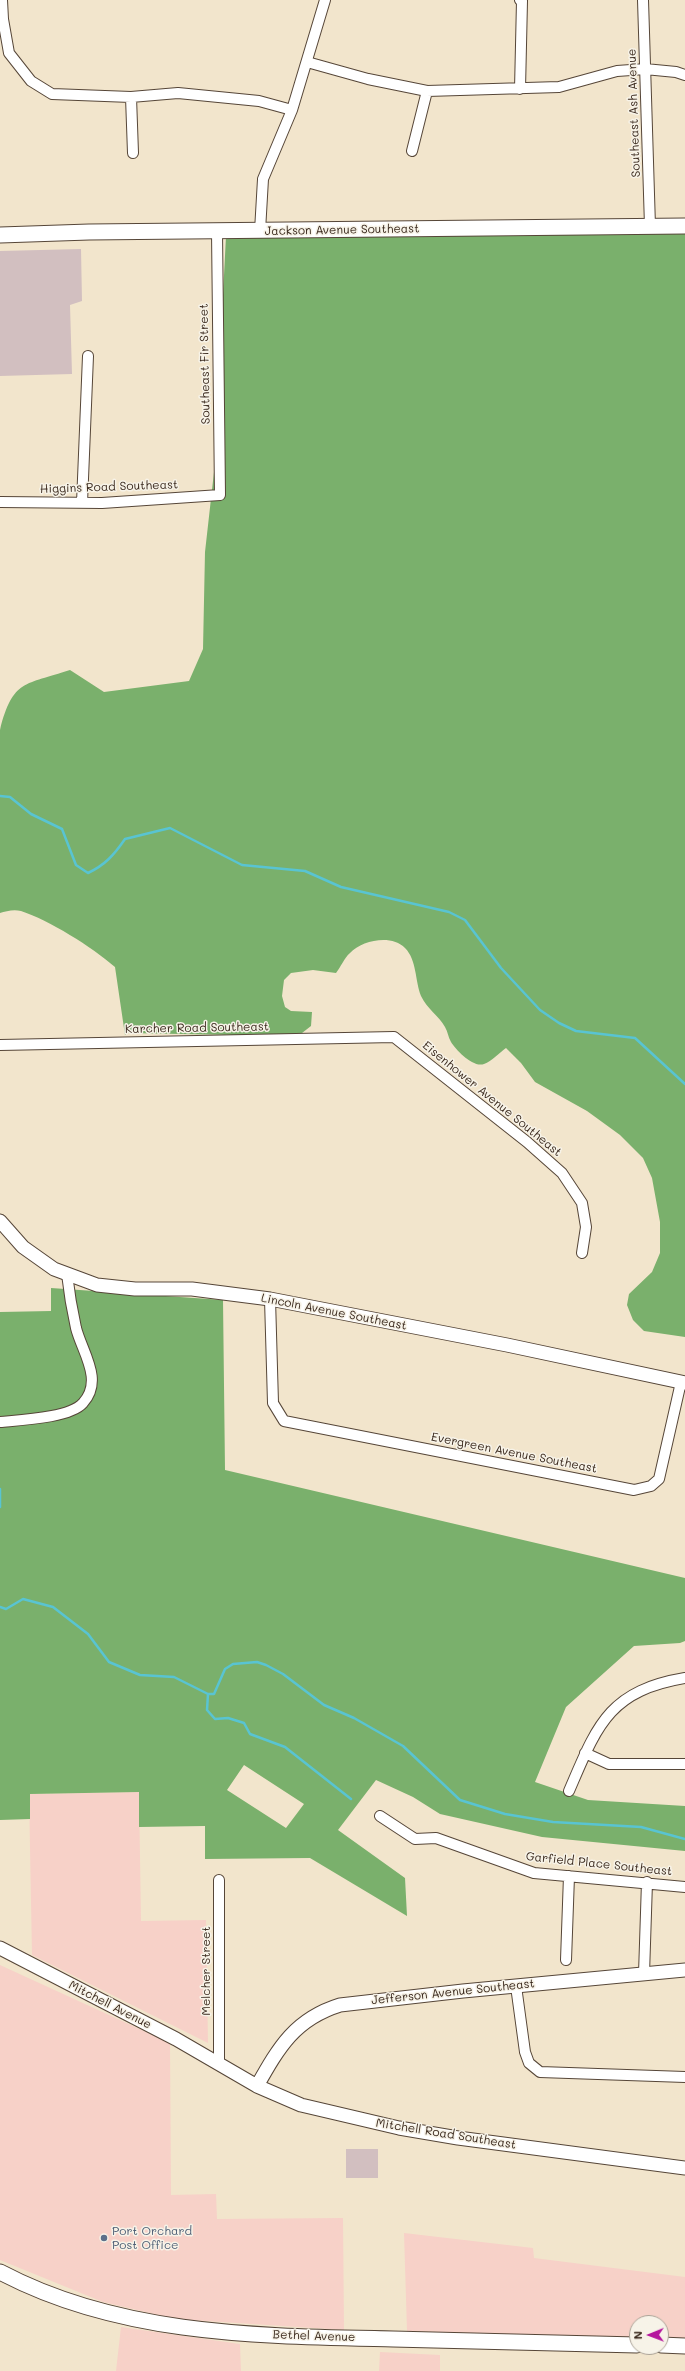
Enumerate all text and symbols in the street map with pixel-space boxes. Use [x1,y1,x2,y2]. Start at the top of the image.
street label: Southeast Ash Avenue [625,48,643,178]
street label: Jackson Avenue Southeast [264,221,420,239]
street label: Southeast Fir Street [197,303,213,425]
street label: Higgins Road Southeast [40,477,178,497]
street label: Karcher Road Southeast [125,1020,269,1036]
street label: Eisenhower Avenue Southeast [420,1038,564,1160]
street label: Lincoln Avenue Southeast [260,1291,408,1333]
street label: Evergreen Avenue Southeast [430,1430,598,1476]
street label: Garfield Place Southeast [525,1849,673,1879]
street label: Melcher Street [199,1926,213,2016]
street label: Jefferson Avenue Southeast [371,1976,535,2008]
street label: Mitchell Avenue [66,1978,154,2032]
street label: Mitchell Road Southeast [375,2116,517,2152]
place label: Port Orchard Post Office [112,2224,192,2252]
marker: Port Orchard Post Office [99,2233,109,2243]
north arrow [629,2315,669,2355]
street label: Bethel Avenue [272,2327,356,2345]
text: N [630,2331,645,2340]

